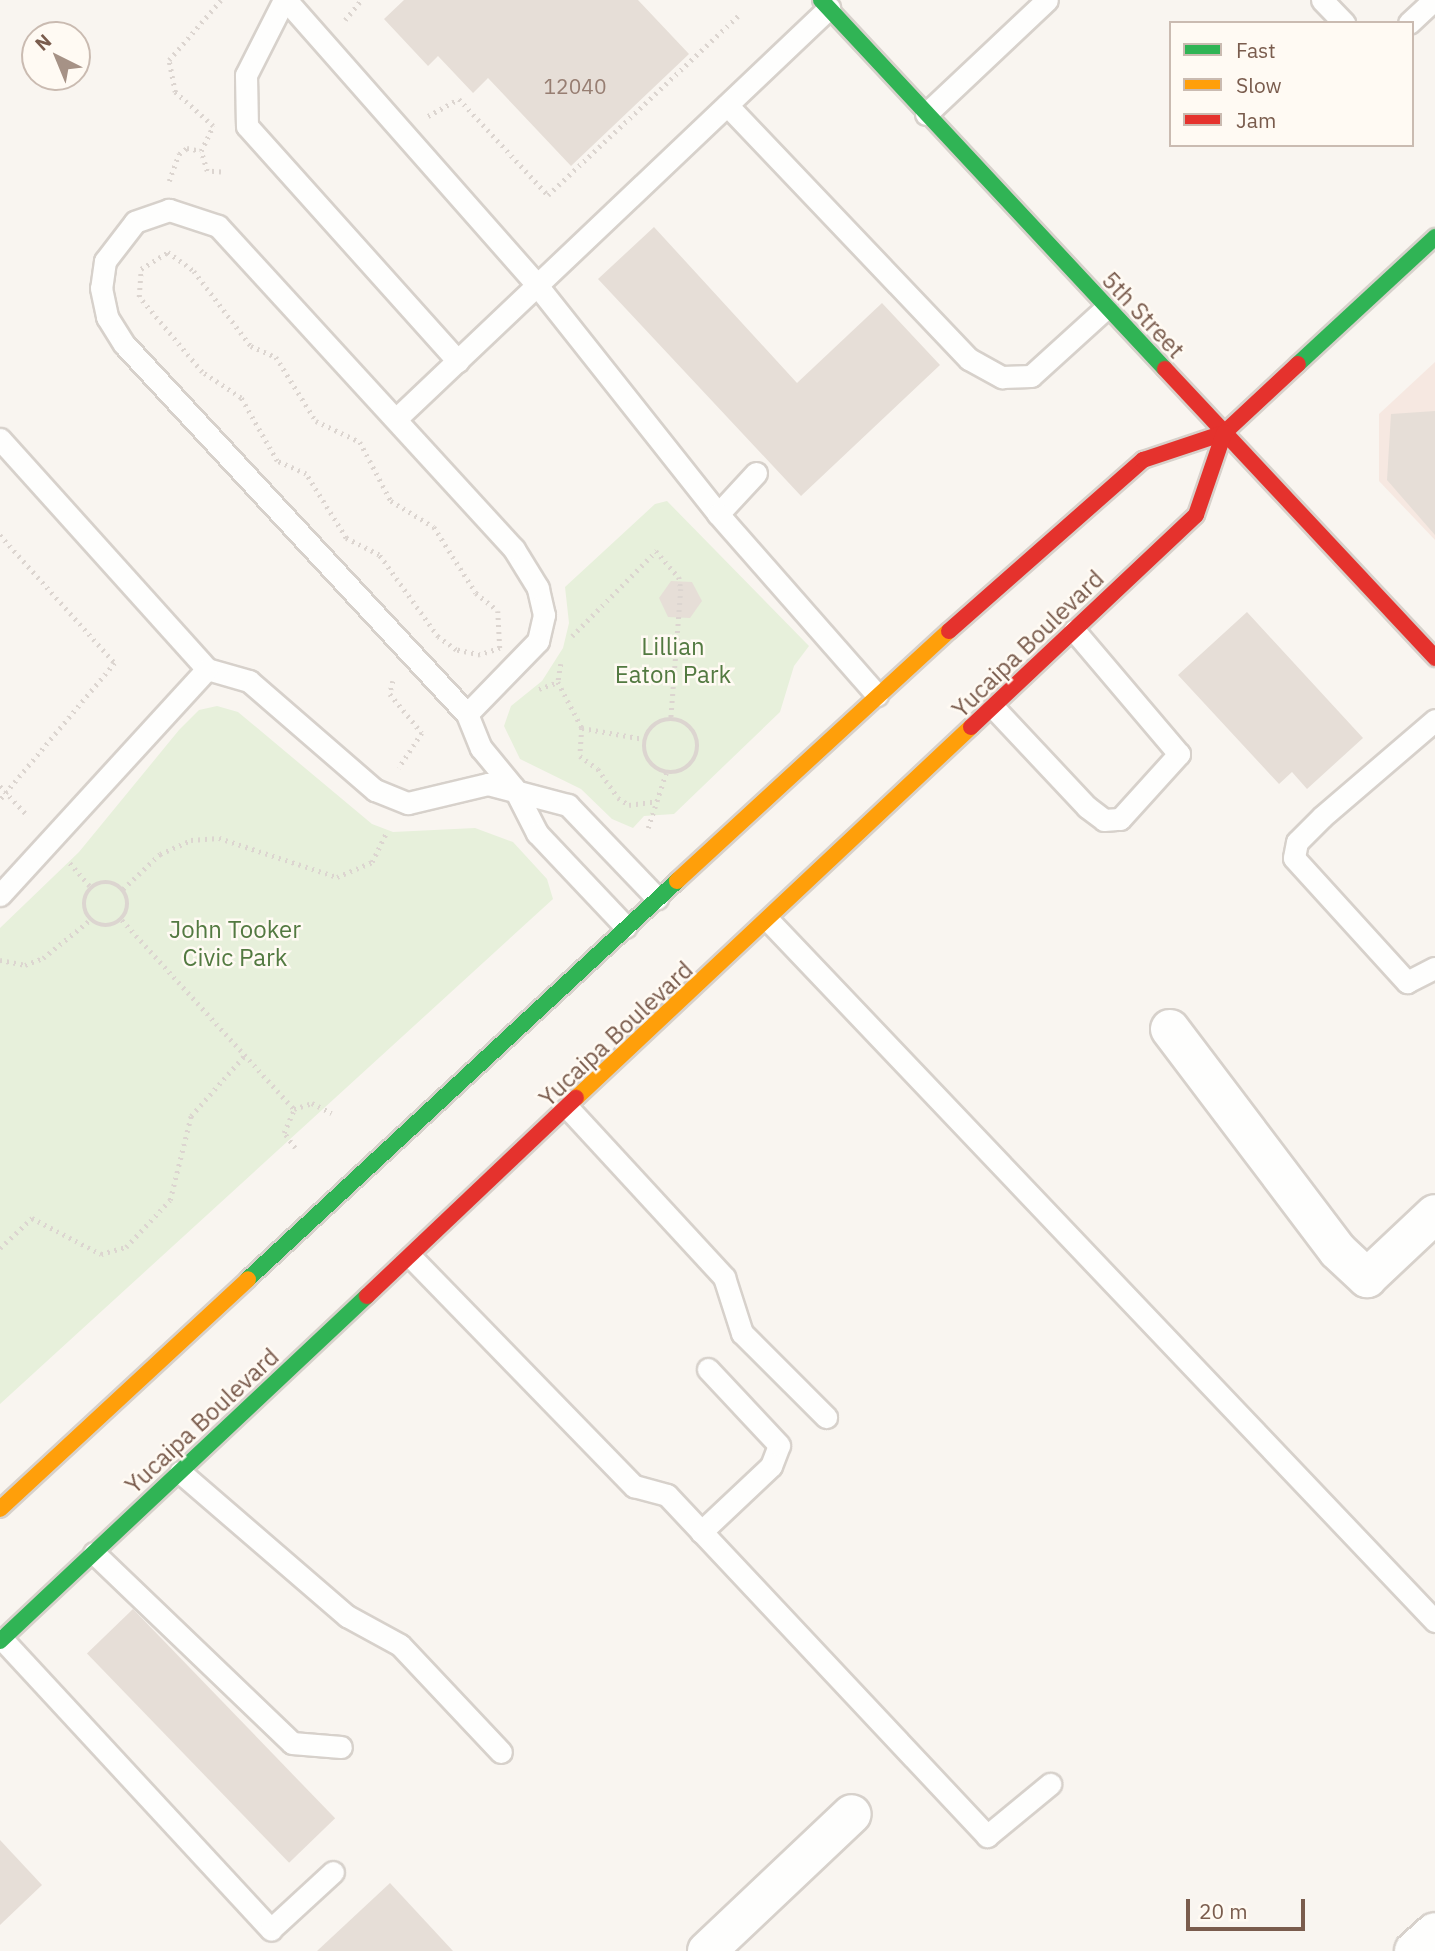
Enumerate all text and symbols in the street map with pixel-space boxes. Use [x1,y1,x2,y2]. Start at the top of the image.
north arrow [21,21,91,91]
legend [1169,21,1414,147]
text: N [30,29,56,56]
text: Fast [1236,36,1276,64]
text: Slow [1236,71,1282,99]
house number: 12040 [544,73,606,99]
text: Jam [1236,106,1276,134]
street label: 5th Street [1096,266,1190,364]
street label: Yucaipa Boulevard [946,564,1110,724]
park label: Lillian Eaton Park [615,633,731,689]
park label: John Tooker Civic Park [169,916,301,972]
street label: Yucaipa Boulevard [533,955,699,1113]
street label: Yucaipa Boulevard [119,1342,285,1500]
scale bar [1190,1884,1309,1928]
text: 20 m [1199,1897,1248,1925]

